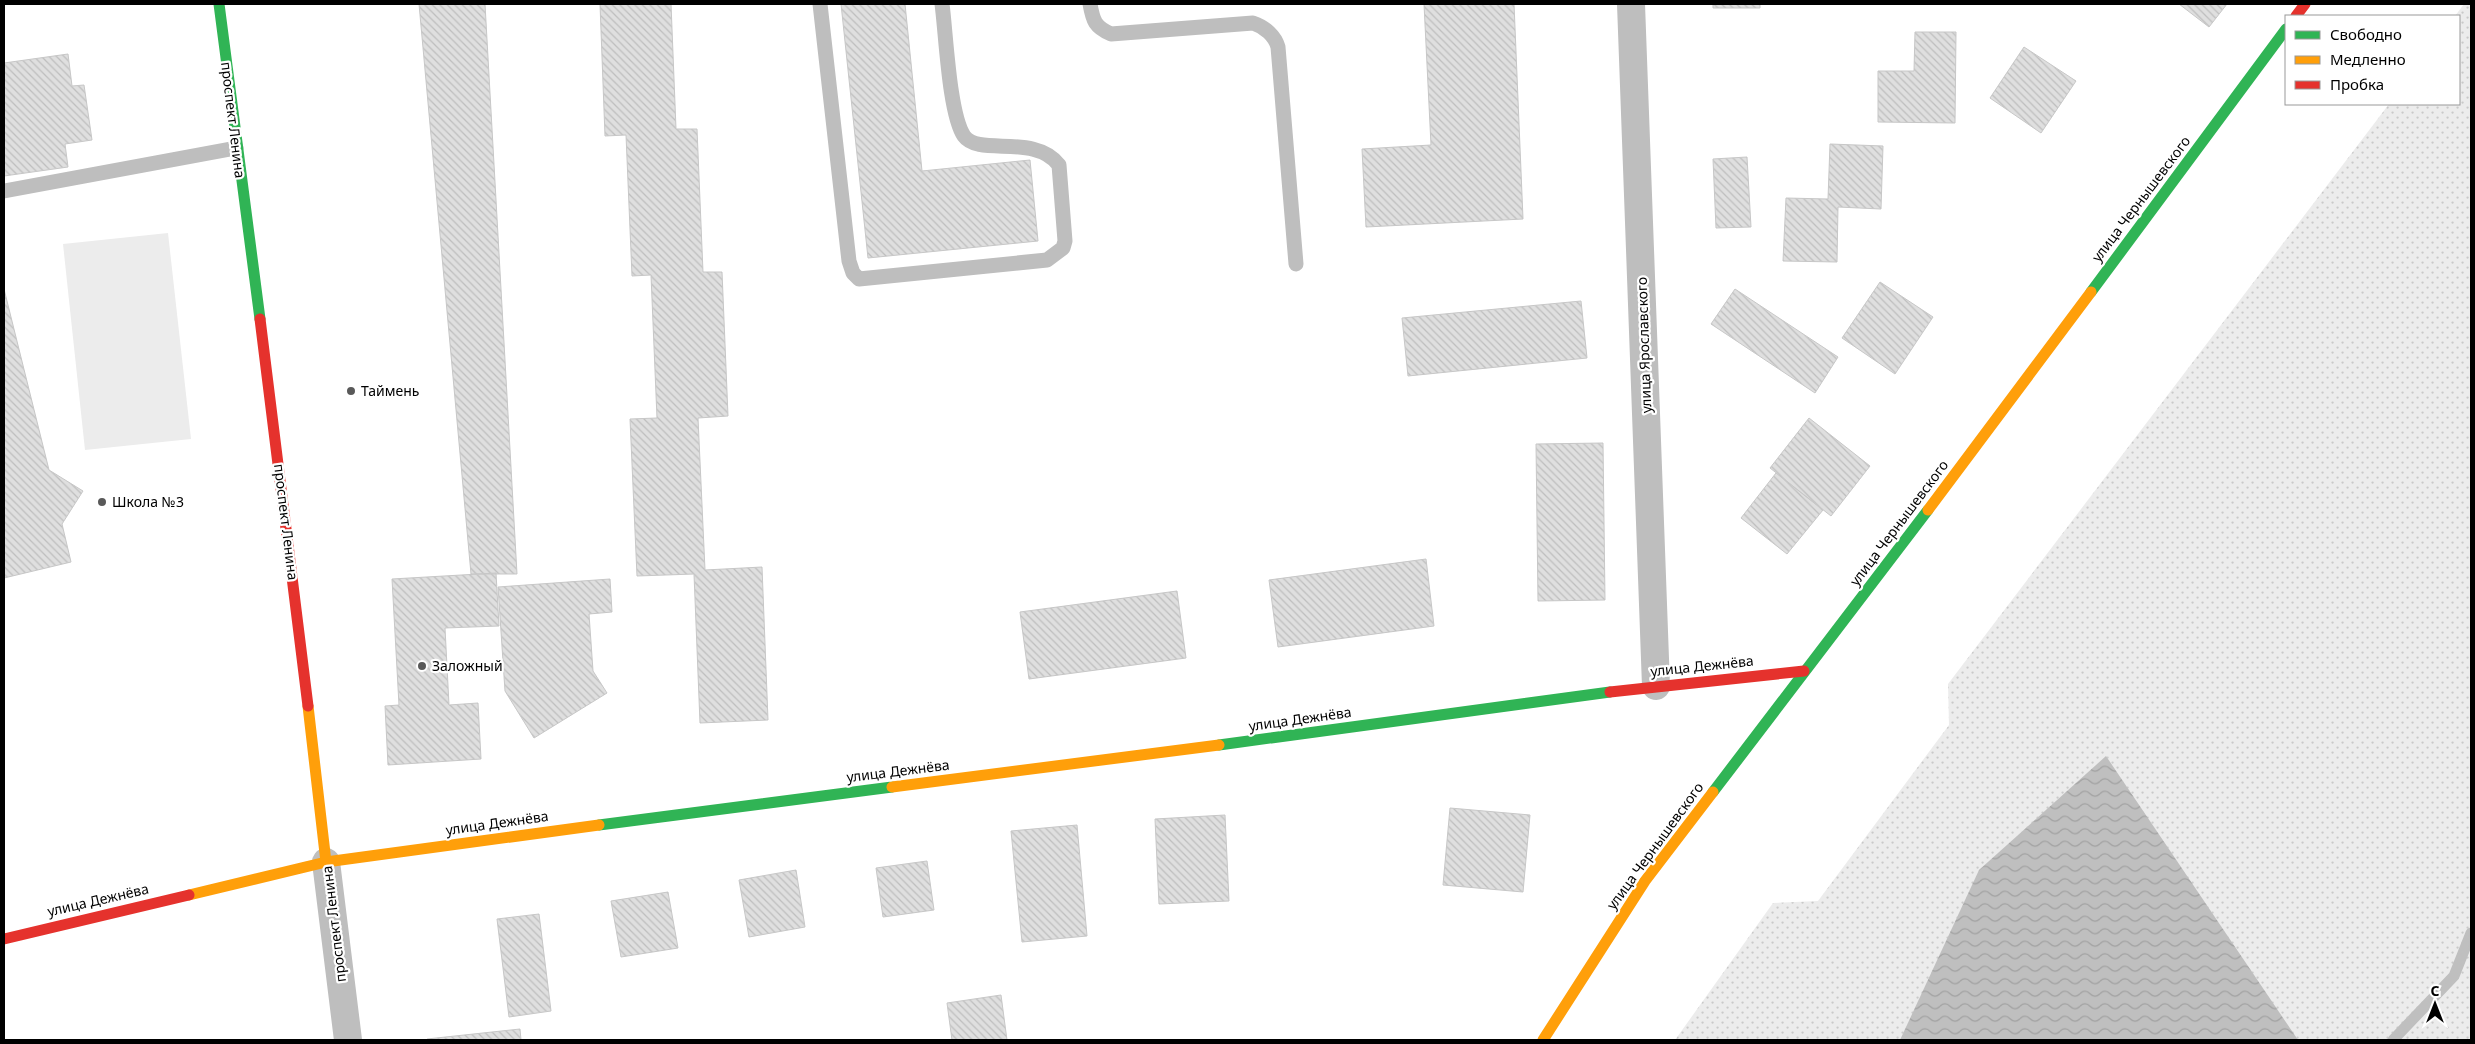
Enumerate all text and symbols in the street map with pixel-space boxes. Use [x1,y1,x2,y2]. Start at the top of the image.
legend [2285,15,2460,105]
text: Свободно [2330,24,2402,44]
text: Медленно [2330,49,2406,69]
street label: проспект Ленина [217,61,250,179]
text: Пробка [2330,74,2384,94]
street label: улица Чернышевского [2087,132,2194,266]
street label: улица Ярославского [1632,276,1655,414]
place label: Таймень [361,381,419,400]
marker: Таймень [345,385,357,397]
street label: улица Чернышевского [1845,456,1952,590]
street label: проспект Ленина [270,463,303,581]
place label: Школа №3 [112,492,184,511]
marker: Школа №3 [96,496,108,508]
street label: улица Дежнёва [1649,651,1754,680]
place label: Заложный [432,656,503,675]
marker: Заложный [416,660,428,672]
street label: улица Дежнёва [1247,702,1353,735]
street label: улица Дежнёва [845,755,951,786]
street label: улица Чернышевского [1602,778,1707,913]
street label: улица Дежнёва [444,806,550,839]
street label: проспект Ленина [317,865,350,983]
street label: улица Дежнёва [45,879,150,920]
north arrow [2410,979,2460,1029]
text: С [2430,981,2440,1000]

